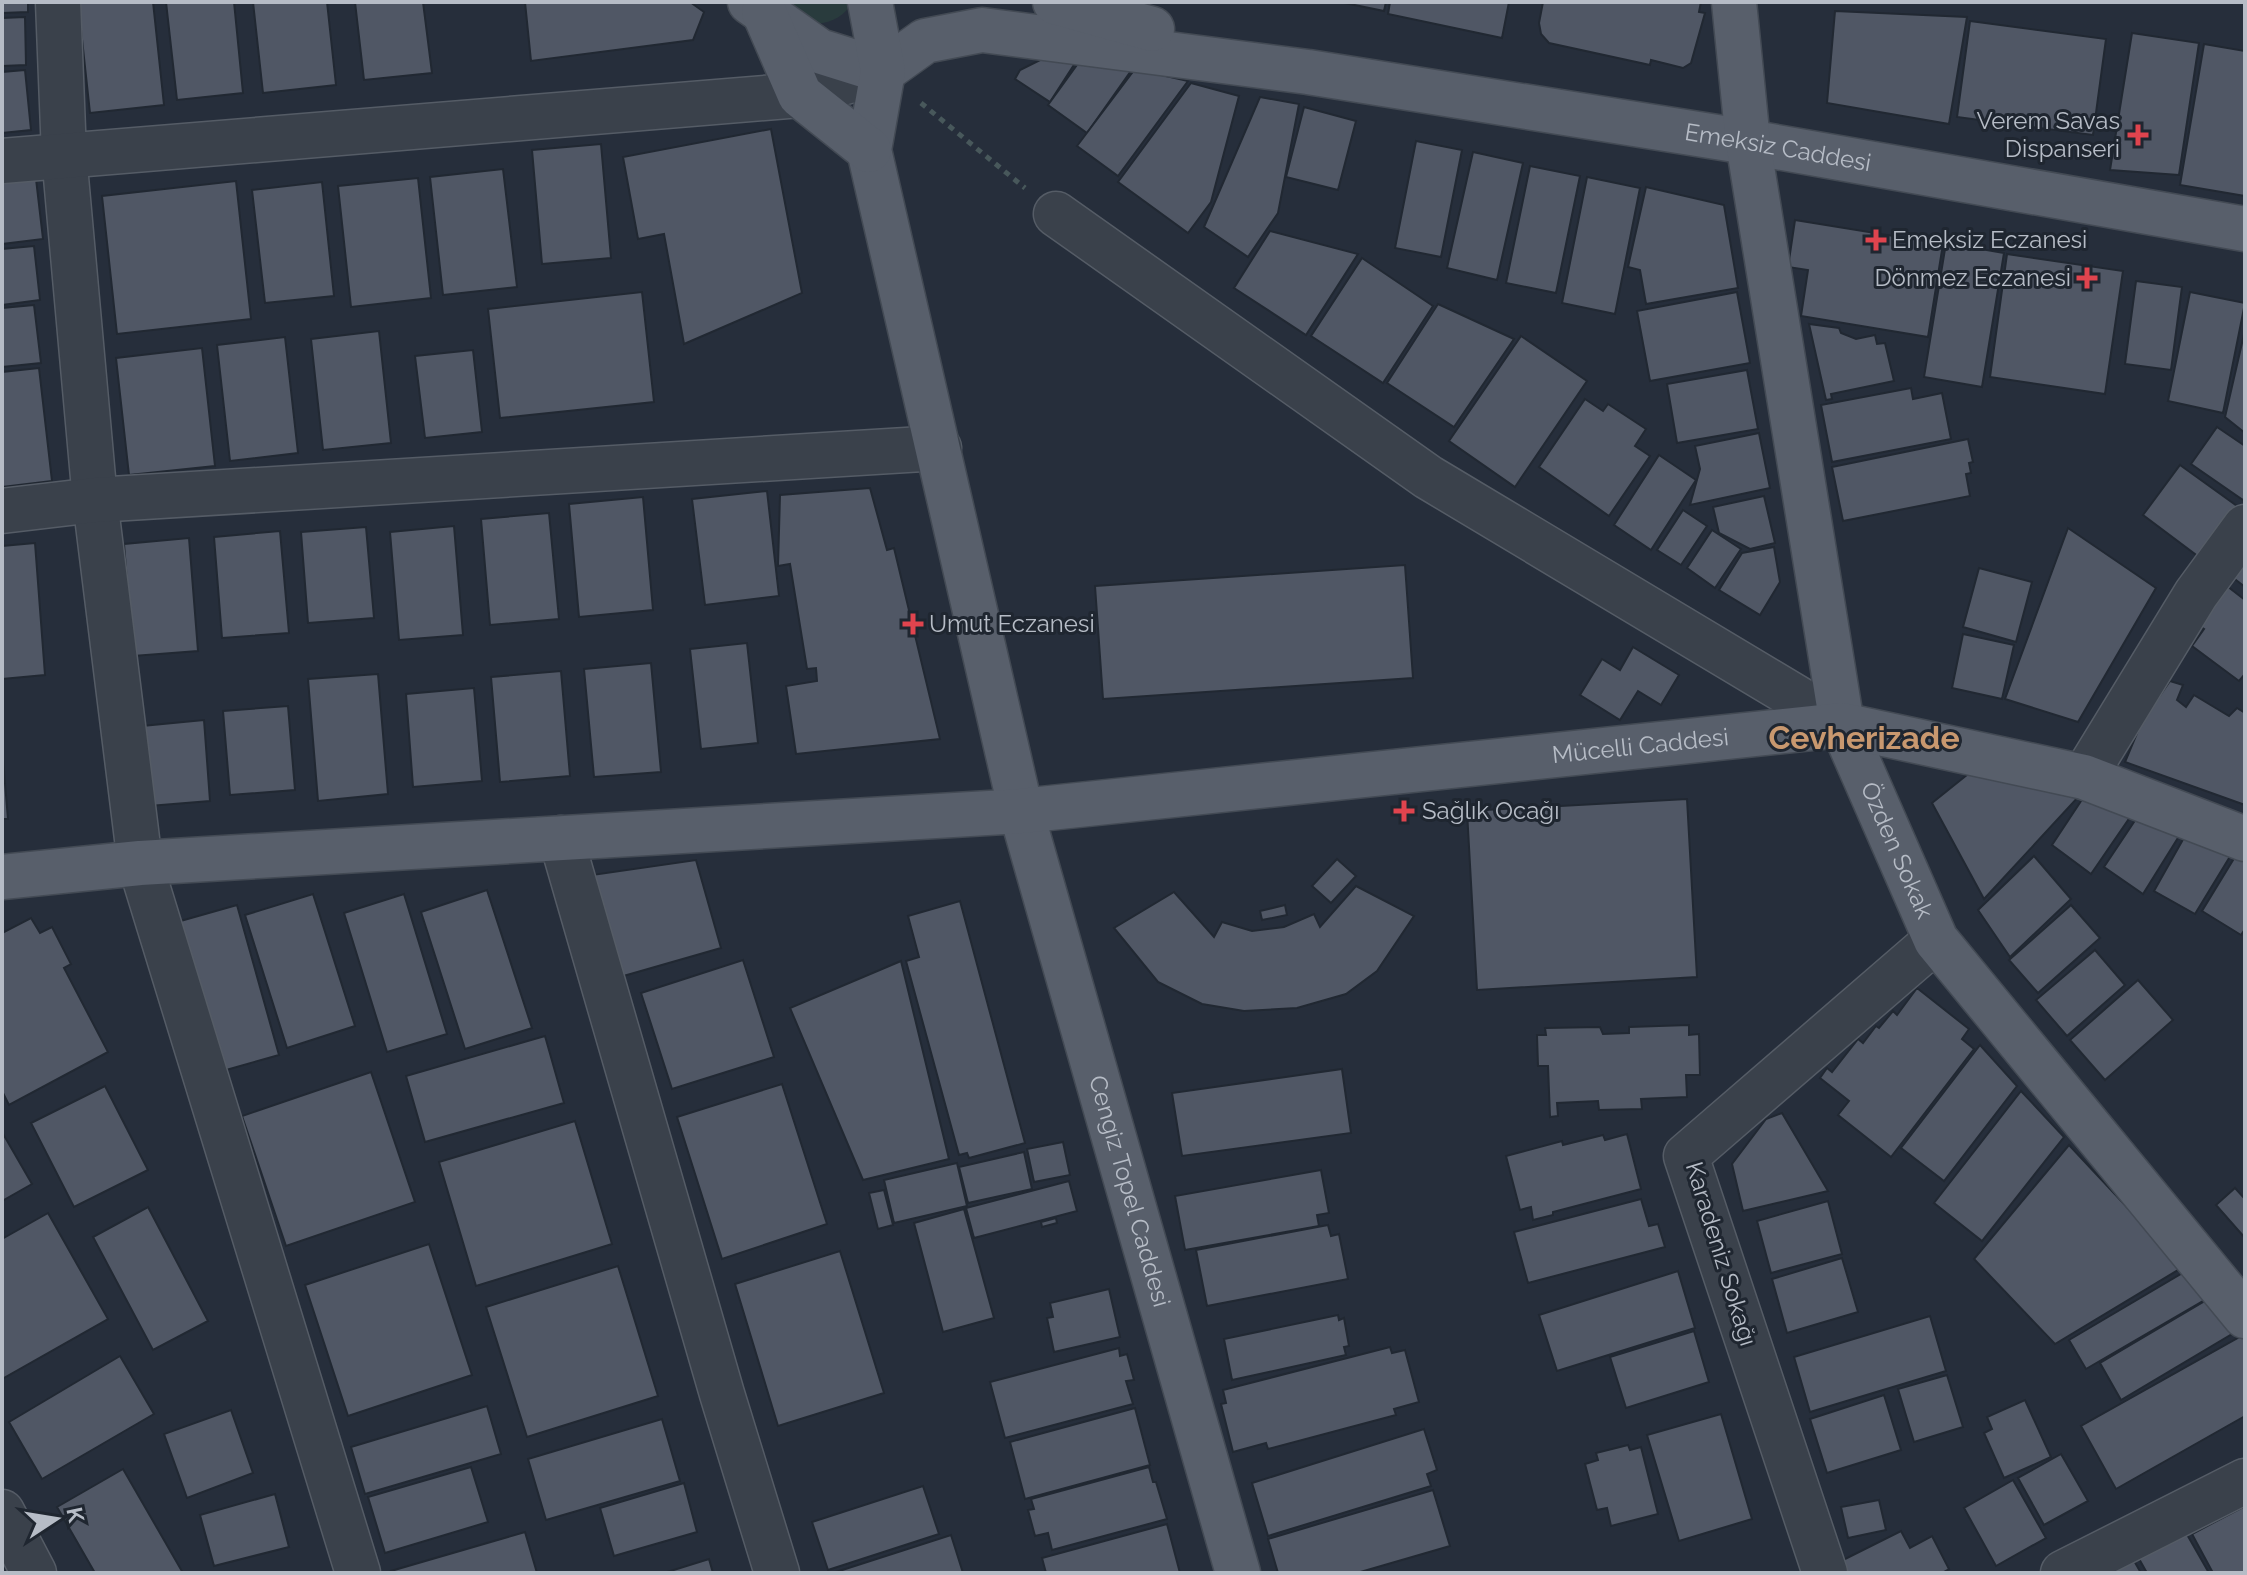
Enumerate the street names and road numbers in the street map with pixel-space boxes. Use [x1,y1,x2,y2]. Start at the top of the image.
street label: Emeksiz Caddesi [1683,117,1873,177]
street label: Mücelli Caddesi [1551,722,1730,769]
street label: Özden Sokak [1855,777,1940,923]
street label: Cengiz Topel Caddesi [1083,1072,1176,1310]
street label: Karadeniz Sokağı [1680,1158,1763,1349]

